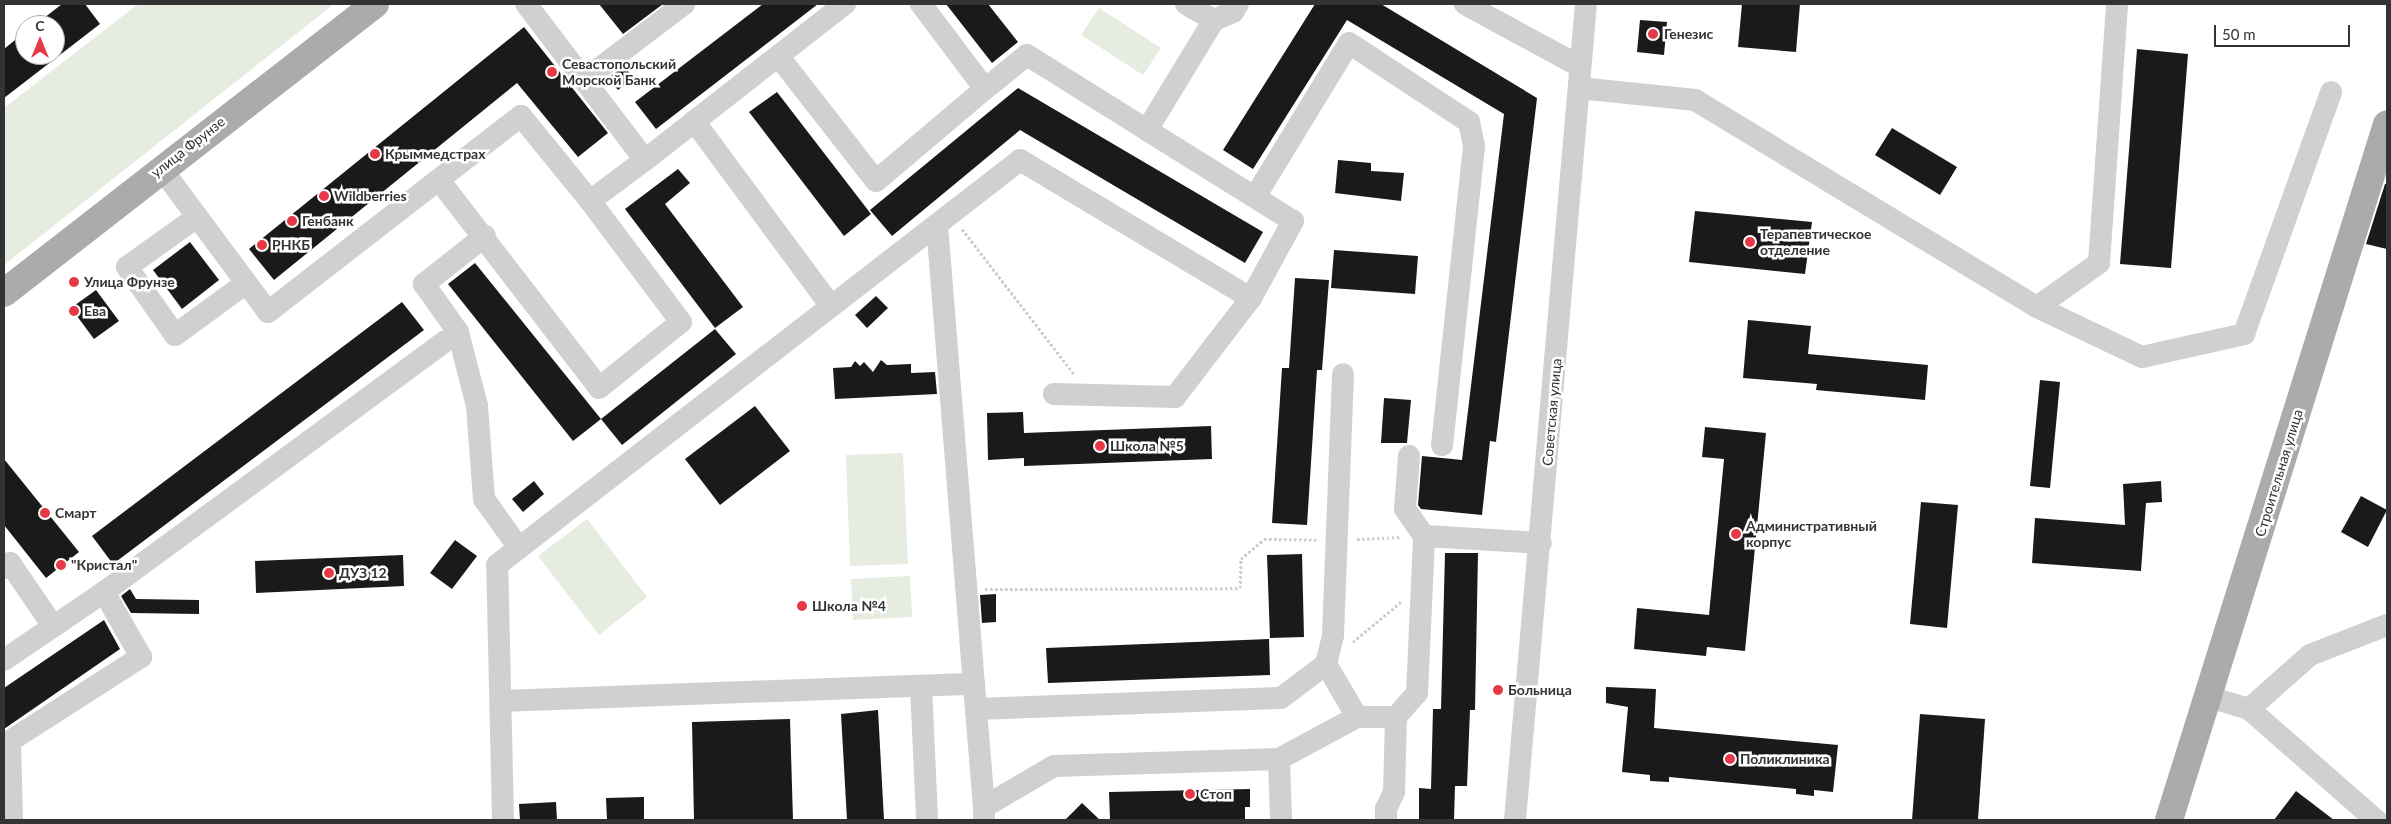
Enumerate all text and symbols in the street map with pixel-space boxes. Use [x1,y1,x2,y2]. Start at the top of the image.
north arrow [15,15,65,65]
scale bar [2216,15,2352,47]
text: С [35,17,45,34]
text: 50 m [2222,25,2256,43]
place label: Генезис [1664,26,1713,42]
marker: Генезис [1646,27,1660,41]
place label: Севастопольский Морской Банк [562,56,676,88]
marker: Севастопольский Морской Банк [546,66,558,78]
street label: улица Фрунзе [148,113,228,181]
place label: Крыммедстрах [385,146,485,162]
marker: Крыммедстрах [369,148,381,160]
place label: Wildberries [334,188,407,204]
marker: Wildberries [318,190,330,202]
place label: Генбанк [302,213,354,229]
marker: Генбанк [286,215,298,227]
place label: Терапевтическое отделение [1760,226,1871,258]
marker: Терапевтическое отделение [1744,236,1756,248]
place label: РНКБ [272,237,310,253]
marker: РНКБ [256,239,268,251]
place label: Улица Фрунзе [84,274,175,290]
marker: Улица Фрунзе [68,276,80,288]
place label: Ева [84,303,106,319]
marker: Ева [68,305,80,317]
street label: Советская улица [1539,358,1565,466]
street label: Строительная улица [2252,407,2306,539]
place label: Школа №5 [1110,438,1184,454]
marker: Школа №5 [1094,440,1106,452]
place label: Смарт [55,505,96,521]
marker: Смарт [39,507,51,519]
place label: Административный корпус [1746,518,1877,550]
marker: Административный корпус [1730,528,1742,540]
place label: "Кристал" [71,557,137,573]
marker: "Кристал" [55,559,67,571]
place label: ДУЗ 12 [339,565,387,581]
marker: ДУЗ 12 [323,567,335,579]
place label: Школа №4 [812,598,886,614]
marker: Школа №4 [796,600,808,612]
place label: Больница [1508,682,1572,698]
marker: Больница [1492,684,1504,696]
place label: Поликлиника [1740,751,1830,767]
marker: Поликлиника [1724,753,1736,765]
place label: Стоп [1200,786,1232,802]
marker: Стоп [1184,788,1196,800]

